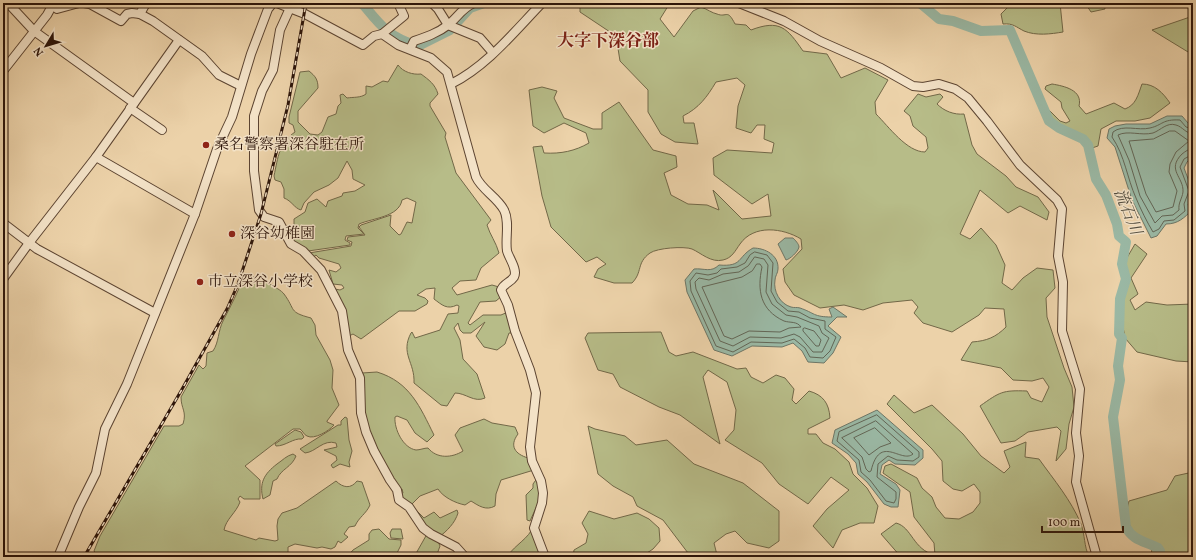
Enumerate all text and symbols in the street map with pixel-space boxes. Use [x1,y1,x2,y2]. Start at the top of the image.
north arrow [26,26,66,66]
district label: 大字下深谷部 [557,30,659,53]
text: N [31,43,48,59]
place label: 桑名警察署深谷駐在所 [214,135,364,156]
marker: 桑名警察署深谷駐在所 [201,140,211,150]
water label: 流石川 [1108,186,1147,240]
place label: 深谷幼稚園 [240,224,315,245]
marker: 深谷幼稚園 [227,229,237,239]
place label: 市立深谷小学校 [208,272,313,293]
marker: 市立深谷小学校 [195,277,205,287]
scale bar [1042,508,1123,534]
text: 100 m [1048,515,1081,531]

